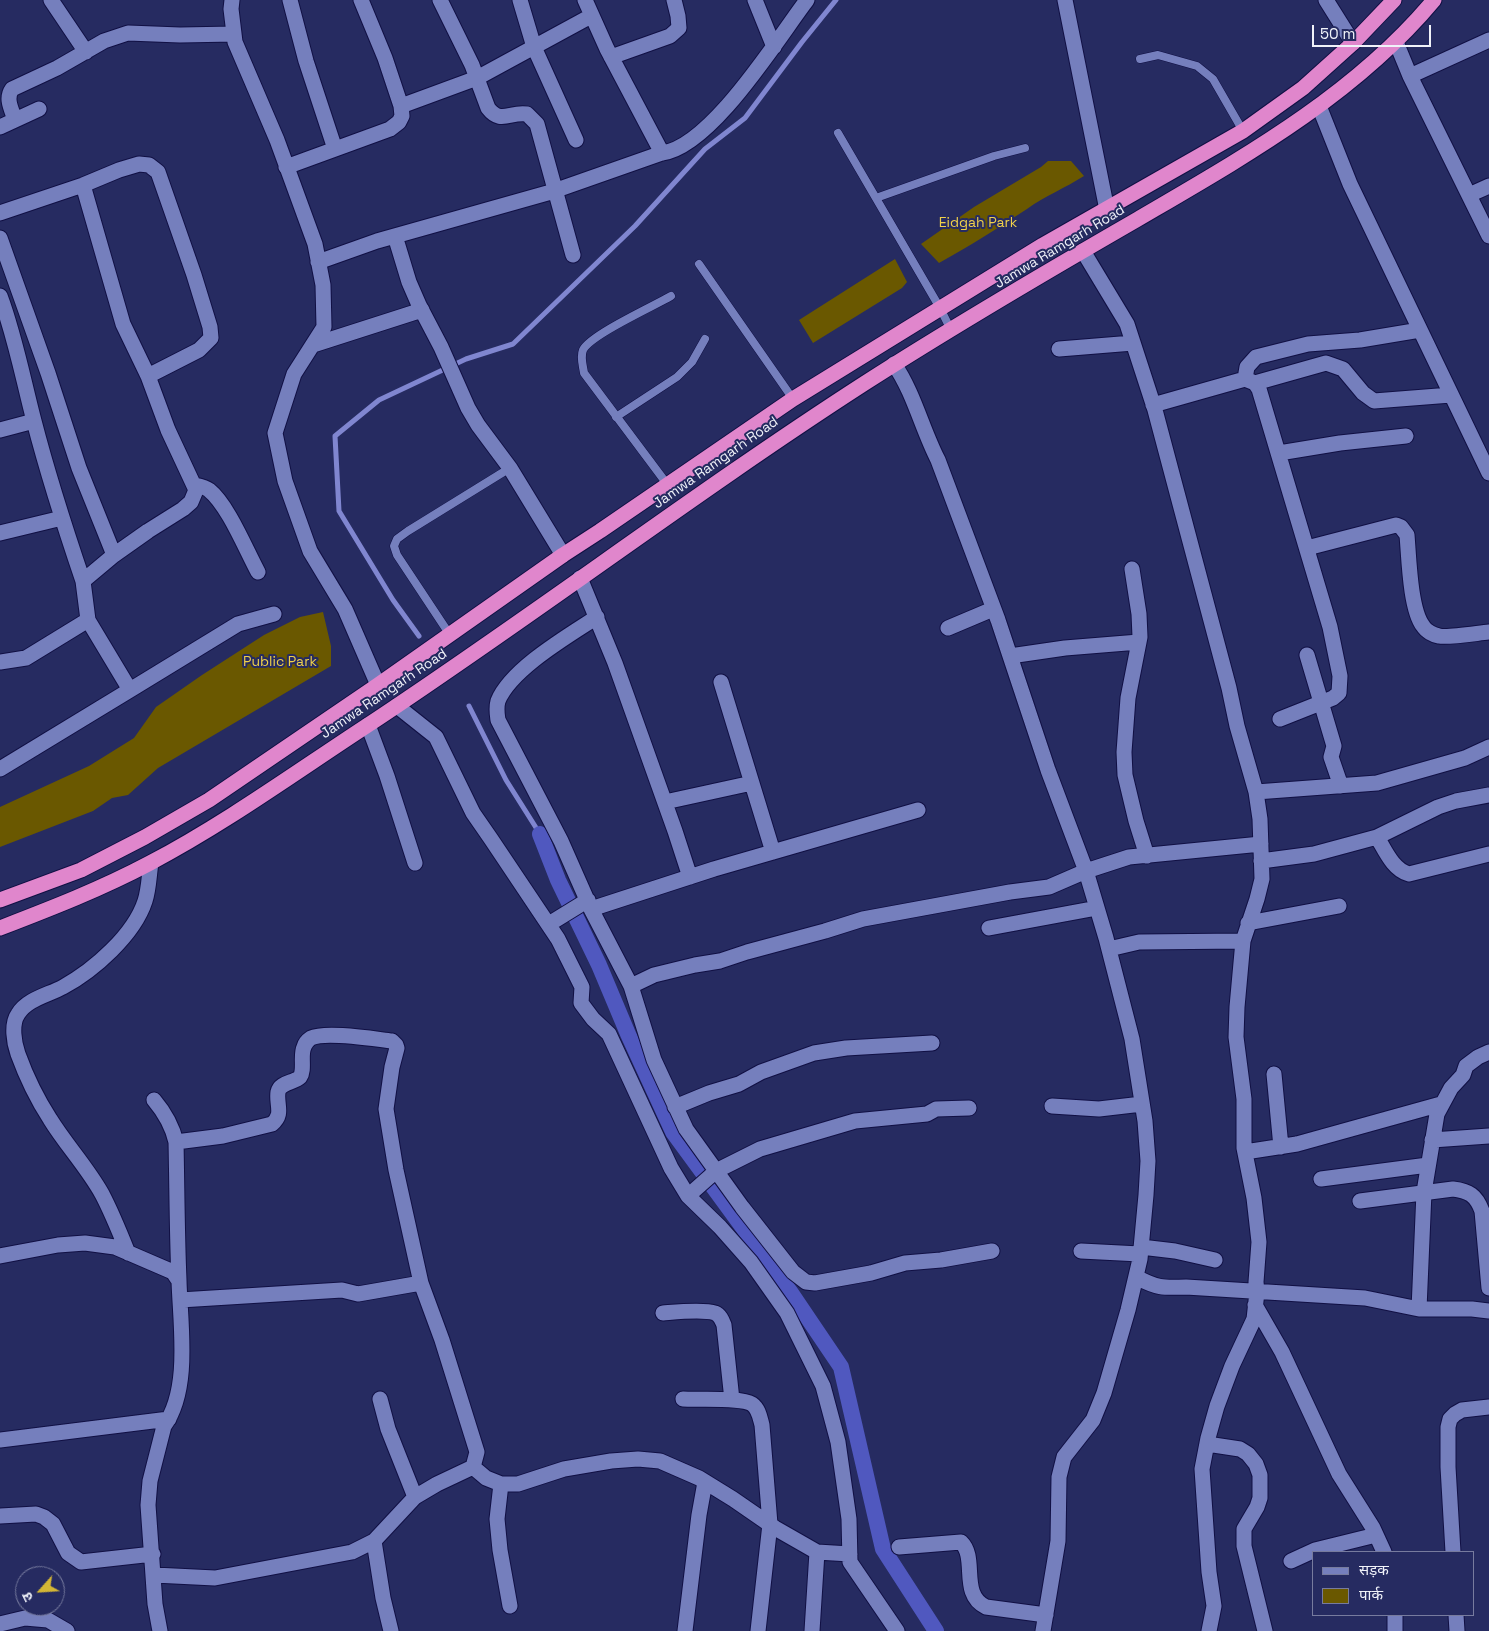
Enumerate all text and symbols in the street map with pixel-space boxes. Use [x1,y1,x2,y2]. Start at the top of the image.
scale bar [1314,15,1433,47]
text: 50 m [1320,24,1355,43]
street label: Jamwa Ramgarh Road [992,202,1128,292]
park label: Eidgah Park [939,215,1017,231]
street label: Jamwa Ramgarh Road [650,414,782,512]
street label: Jamwa Ramgarh Road [318,646,450,742]
park label: Public Park [243,654,317,670]
legend [1312,1551,1474,1616]
text: सड़क [1359,1560,1389,1579]
north arrow [15,1566,65,1616]
text: पार्क [1359,1585,1383,1604]
text: उ [18,1590,37,1605]

